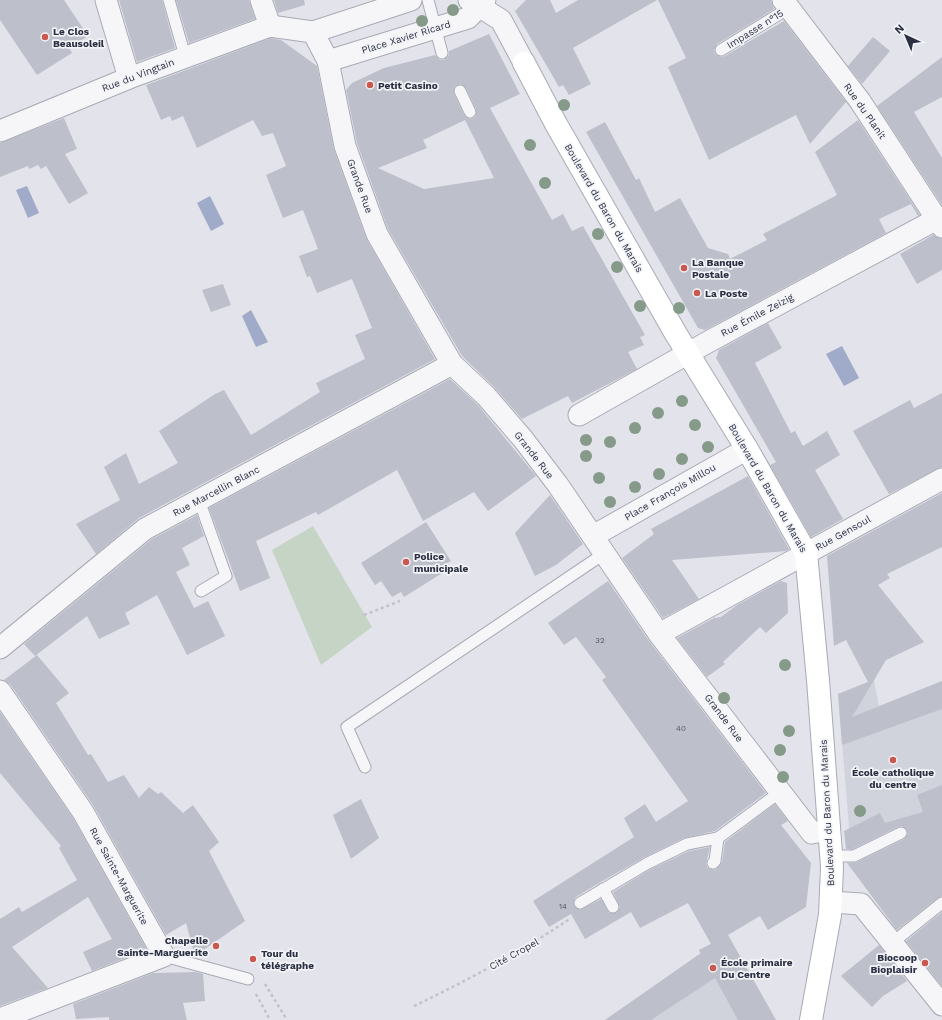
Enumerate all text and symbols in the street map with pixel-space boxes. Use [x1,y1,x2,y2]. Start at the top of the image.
street label: Impasse n°15 [725,7,785,51]
north arrow [886,16,926,56]
street label: Place Xavier Ricard [360,18,452,56]
text: N [892,22,907,37]
place label: Le Clos Beausoleil [53,26,105,49]
marker: Le Clos Beausoleil [40,32,50,42]
street label: Rue du Vingtain [100,56,176,94]
marker: Petit Casino [365,80,375,90]
place label: Petit Casino [378,80,438,91]
street label: Rue du Planit [842,81,889,142]
street label: Boulevard du Baron du Marais [563,142,645,274]
street label: Grande Rue [345,157,375,215]
place label: La Banque Postale [692,257,744,280]
marker: La Banque Postale [679,263,689,273]
marker: La Poste [692,288,702,298]
place label: La Poste [705,288,748,299]
street label: Rue Émile Zeizig [719,291,796,339]
street label: Boulevard du Baron du Marais [727,422,809,554]
street label: Grande Rue [512,429,556,481]
street label: Place François Millou [622,461,718,523]
street label: Rue Marcellin Blanc [171,463,262,519]
street label: Rue Gensoul [813,513,873,553]
place label: Police municipale [414,551,469,574]
marker: Police municipale [401,557,411,567]
house number: 32 [595,636,605,645]
street label: Grande Rue [702,692,746,744]
house number: 40 [676,724,686,733]
street label: Boulevard du Baron du Marais [818,739,836,887]
marker: École catholique du centre [888,755,898,765]
place label: École catholique du centre [852,767,934,790]
street label: Rue Sainte-Marguerite [88,825,150,927]
house number: 14 [559,902,567,911]
place label: Chapelle Sainte-Marguerite [117,935,208,958]
street label: Cité Cropel [487,936,541,972]
marker: Chapelle Sainte-Marguerite [211,941,221,951]
place label: Tour du télégraphe [261,948,314,971]
place label: Biocoop Bioplaisir [870,952,918,975]
marker: Tour du télégraphe [248,954,258,964]
place label: École primaire Du Centre [721,957,793,980]
marker: Biocoop Bioplaisir [920,958,930,968]
marker: École primaire Du Centre [708,963,718,973]

